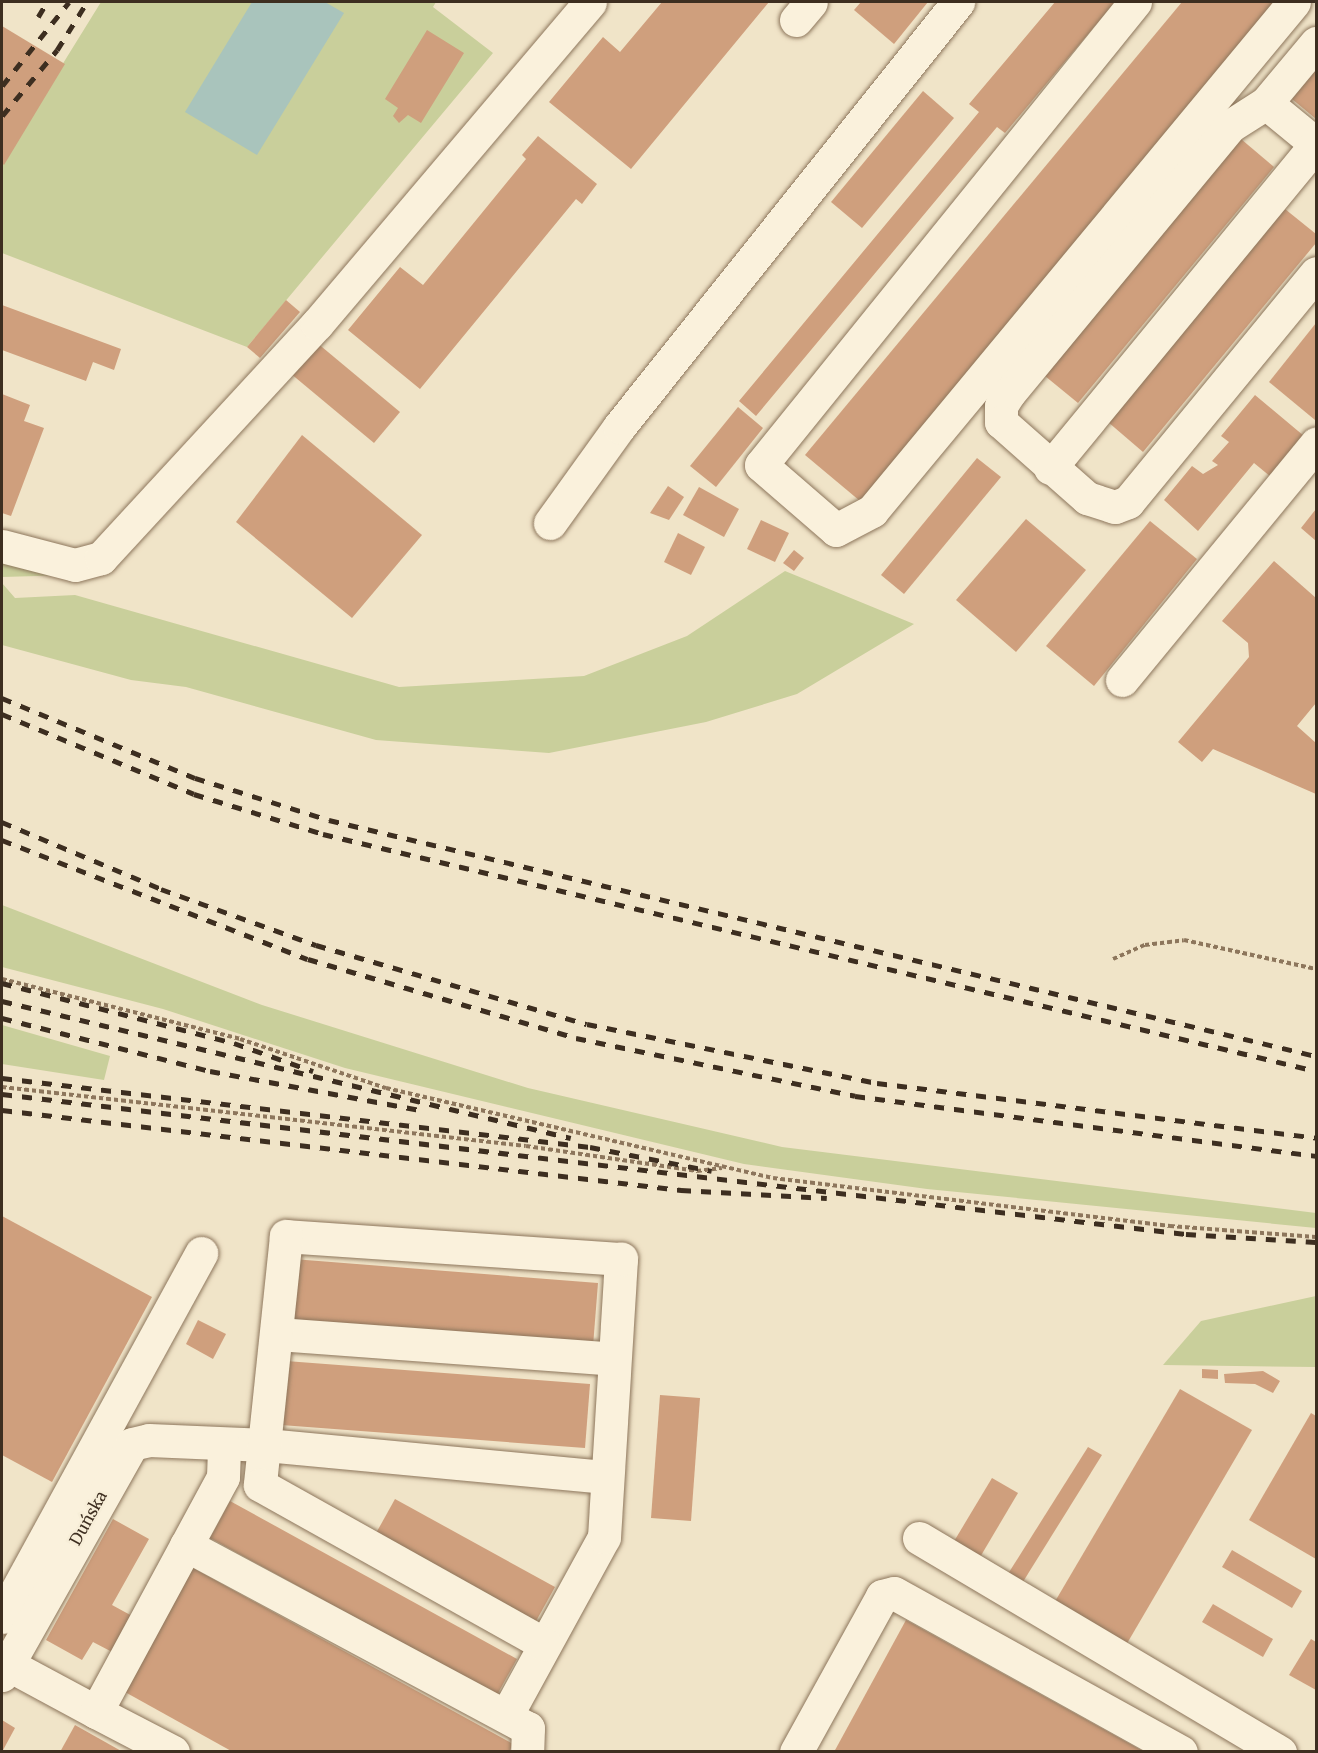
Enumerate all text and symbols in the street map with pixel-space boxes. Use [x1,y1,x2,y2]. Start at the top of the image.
street label: Duńska [65,1487,111,1549]

